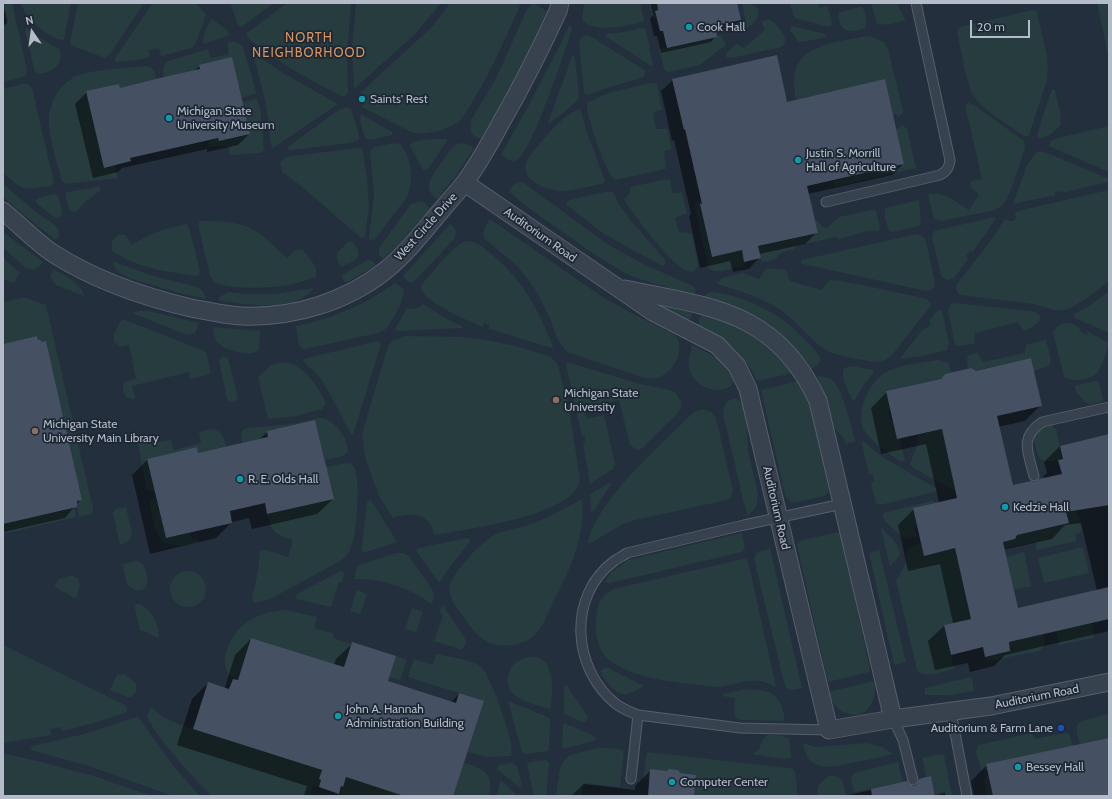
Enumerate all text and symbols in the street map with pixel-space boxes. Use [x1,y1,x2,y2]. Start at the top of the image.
north arrow [12,12,52,52]
scale bar [972,12,1032,38]
text: N [24,13,35,28]
text: 20 m [977,19,1005,34]
place label: Cook Hall [697,20,745,34]
marker: Cook Hall [684,22,694,32]
district label: NORTH NEIGHBORHOOD [252,30,366,61]
place label: Saints' Rest [370,92,428,106]
marker: Saints' Rest [357,94,367,104]
place label: Michigan State University Museum [177,104,275,132]
marker: Michigan State University Museum [164,113,174,123]
place label: Justin S. Morrill Hall of Agriculture [806,146,896,174]
marker: Justin S. Morrill Hall of Agriculture [793,155,803,165]
street label: West Circle Drive [392,190,460,264]
street label: Auditorium Road [501,205,579,265]
place label: Michigan State University [564,386,638,414]
marker: Michigan State University [551,395,561,405]
place label: Michigan State University Main Library [43,417,159,445]
marker: Michigan State University Main Library [30,426,40,436]
street label: Auditorium Road [759,465,793,551]
place label: R. E. Olds Hall [248,472,318,486]
marker: R. E. Olds Hall [235,474,245,484]
place label: Kedzie Hall [1013,500,1069,514]
marker: Kedzie Hall [1000,502,1010,512]
street label: Auditorium Road [994,682,1080,712]
place label: John A. Hannah Administration Building [346,702,464,730]
marker: John A. Hannah Administration Building [333,711,343,721]
place label: Auditorium & Farm Lane [931,721,1053,735]
marker: Auditorium & Farm Lane [1056,723,1066,733]
place label: Bessey Hall [1026,760,1084,774]
marker: Bessey Hall [1013,762,1023,772]
place label: Computer Center [680,775,768,789]
marker: Computer Center [667,777,677,787]

